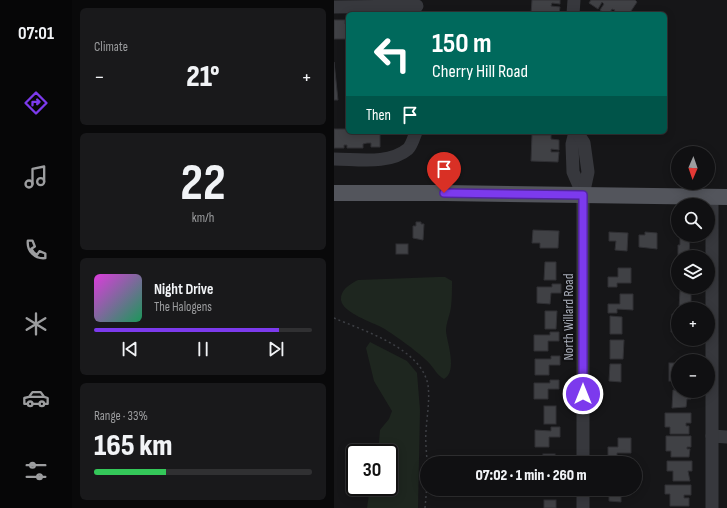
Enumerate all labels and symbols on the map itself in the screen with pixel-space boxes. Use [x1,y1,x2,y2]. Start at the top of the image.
north arrow [671,146,715,190]
pin [427,152,461,193]
street label: North Willard Road [560,273,577,361]
position arrow [562,373,604,415]
speed limit sign: 30 [346,444,398,496]

